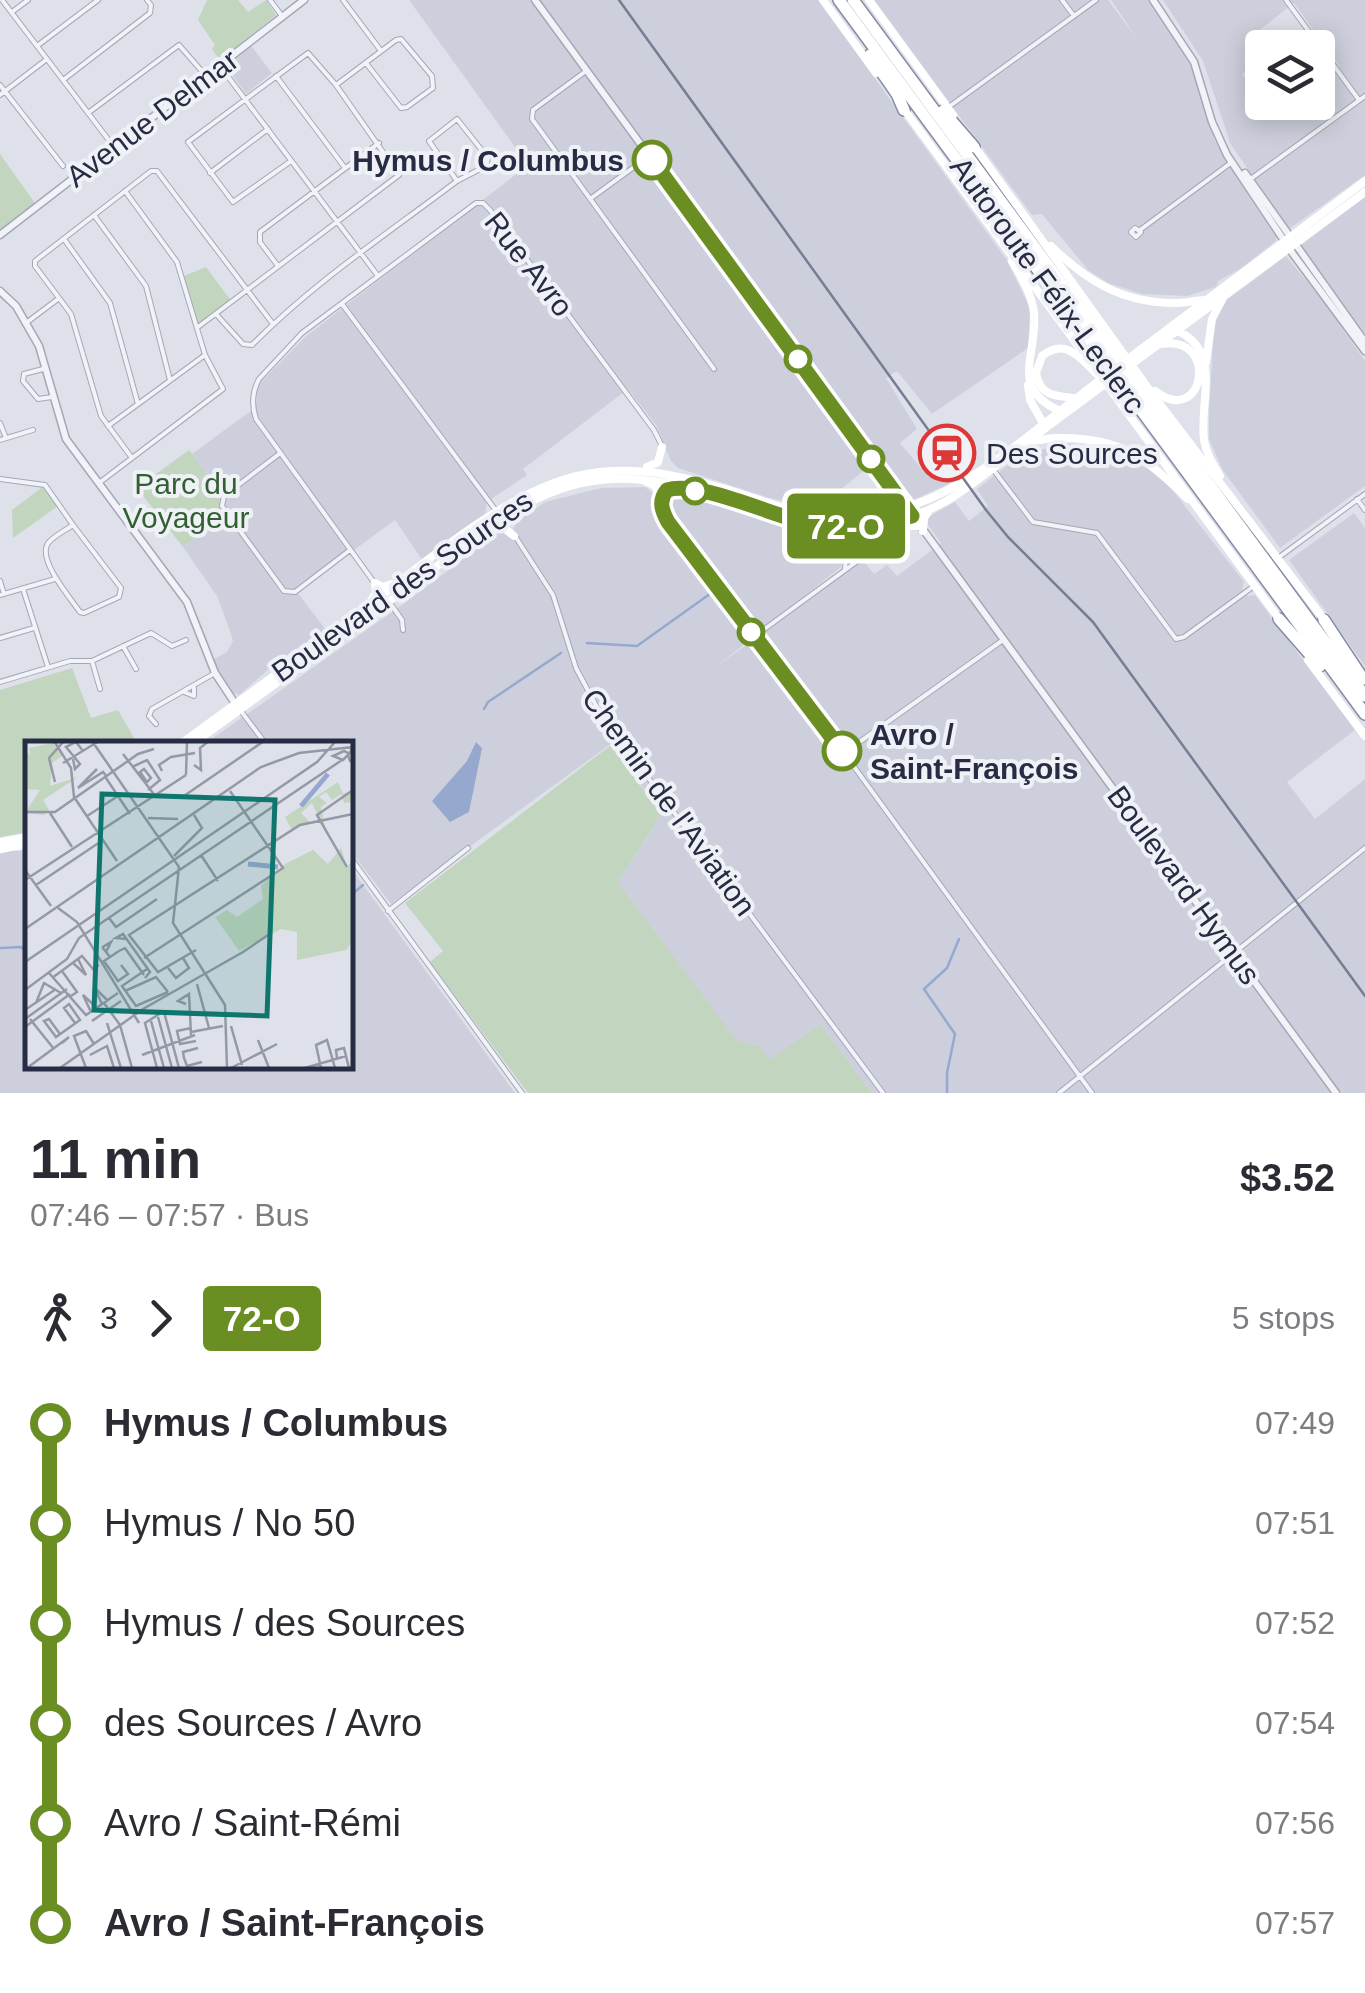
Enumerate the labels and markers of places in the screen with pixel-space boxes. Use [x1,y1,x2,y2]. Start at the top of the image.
marker: Hymus / Columbus [633,141,671,179]
place label: Hymus / Columbus [352,144,624,177]
unlabelled marker [785,346,811,372]
station icon: Des Sources [917,423,977,483]
place label: Des Sources [986,437,1158,470]
unlabelled marker [858,446,884,472]
unlabelled marker [682,478,708,504]
unlabelled marker [738,619,764,645]
place label: Avro / Saint-François [870,718,1078,785]
marker: Avro / Saint-François [823,732,861,770]

